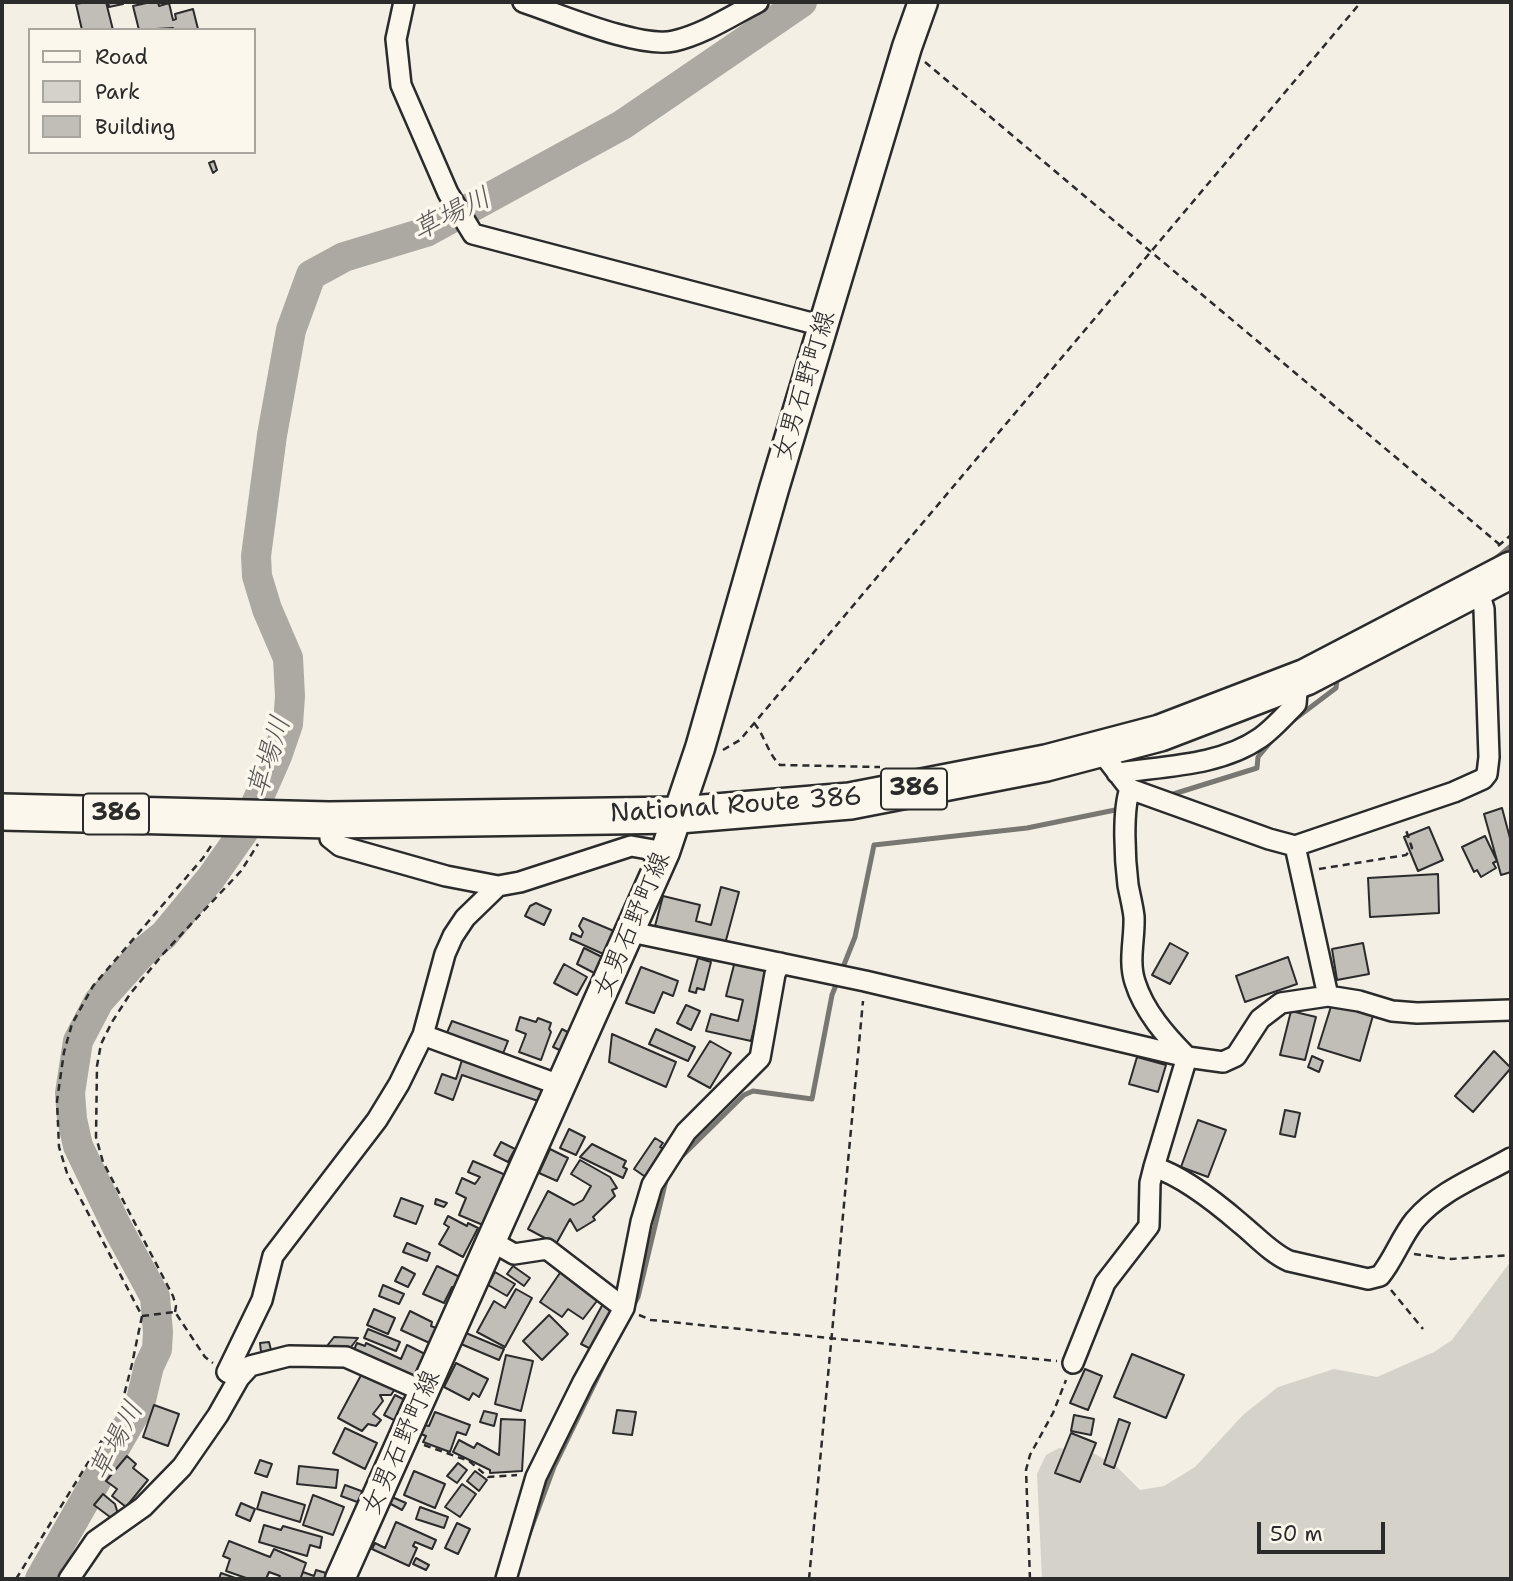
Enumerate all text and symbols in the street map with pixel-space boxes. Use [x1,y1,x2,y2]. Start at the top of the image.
legend [28,28,256,154]
text: Road [95,43,148,71]
text: Park [95,78,140,106]
text: Building [95,113,175,141]
water label: 草場川 [407,181,497,249]
street label: 女男石野町線 [767,307,843,465]
water label: 草場川 [241,712,299,802]
road number: 386 [881,768,947,810]
street label: National Route 386 [609,782,863,830]
road number: 386 [83,794,149,834]
street label: 女男石野町線 [588,847,678,1003]
street label: 女男石野町線 [356,1365,448,1521]
water label: 草場川 [82,1396,152,1486]
scale bar [1261,1508,1389,1552]
text: 50 m [1270,1520,1323,1548]

